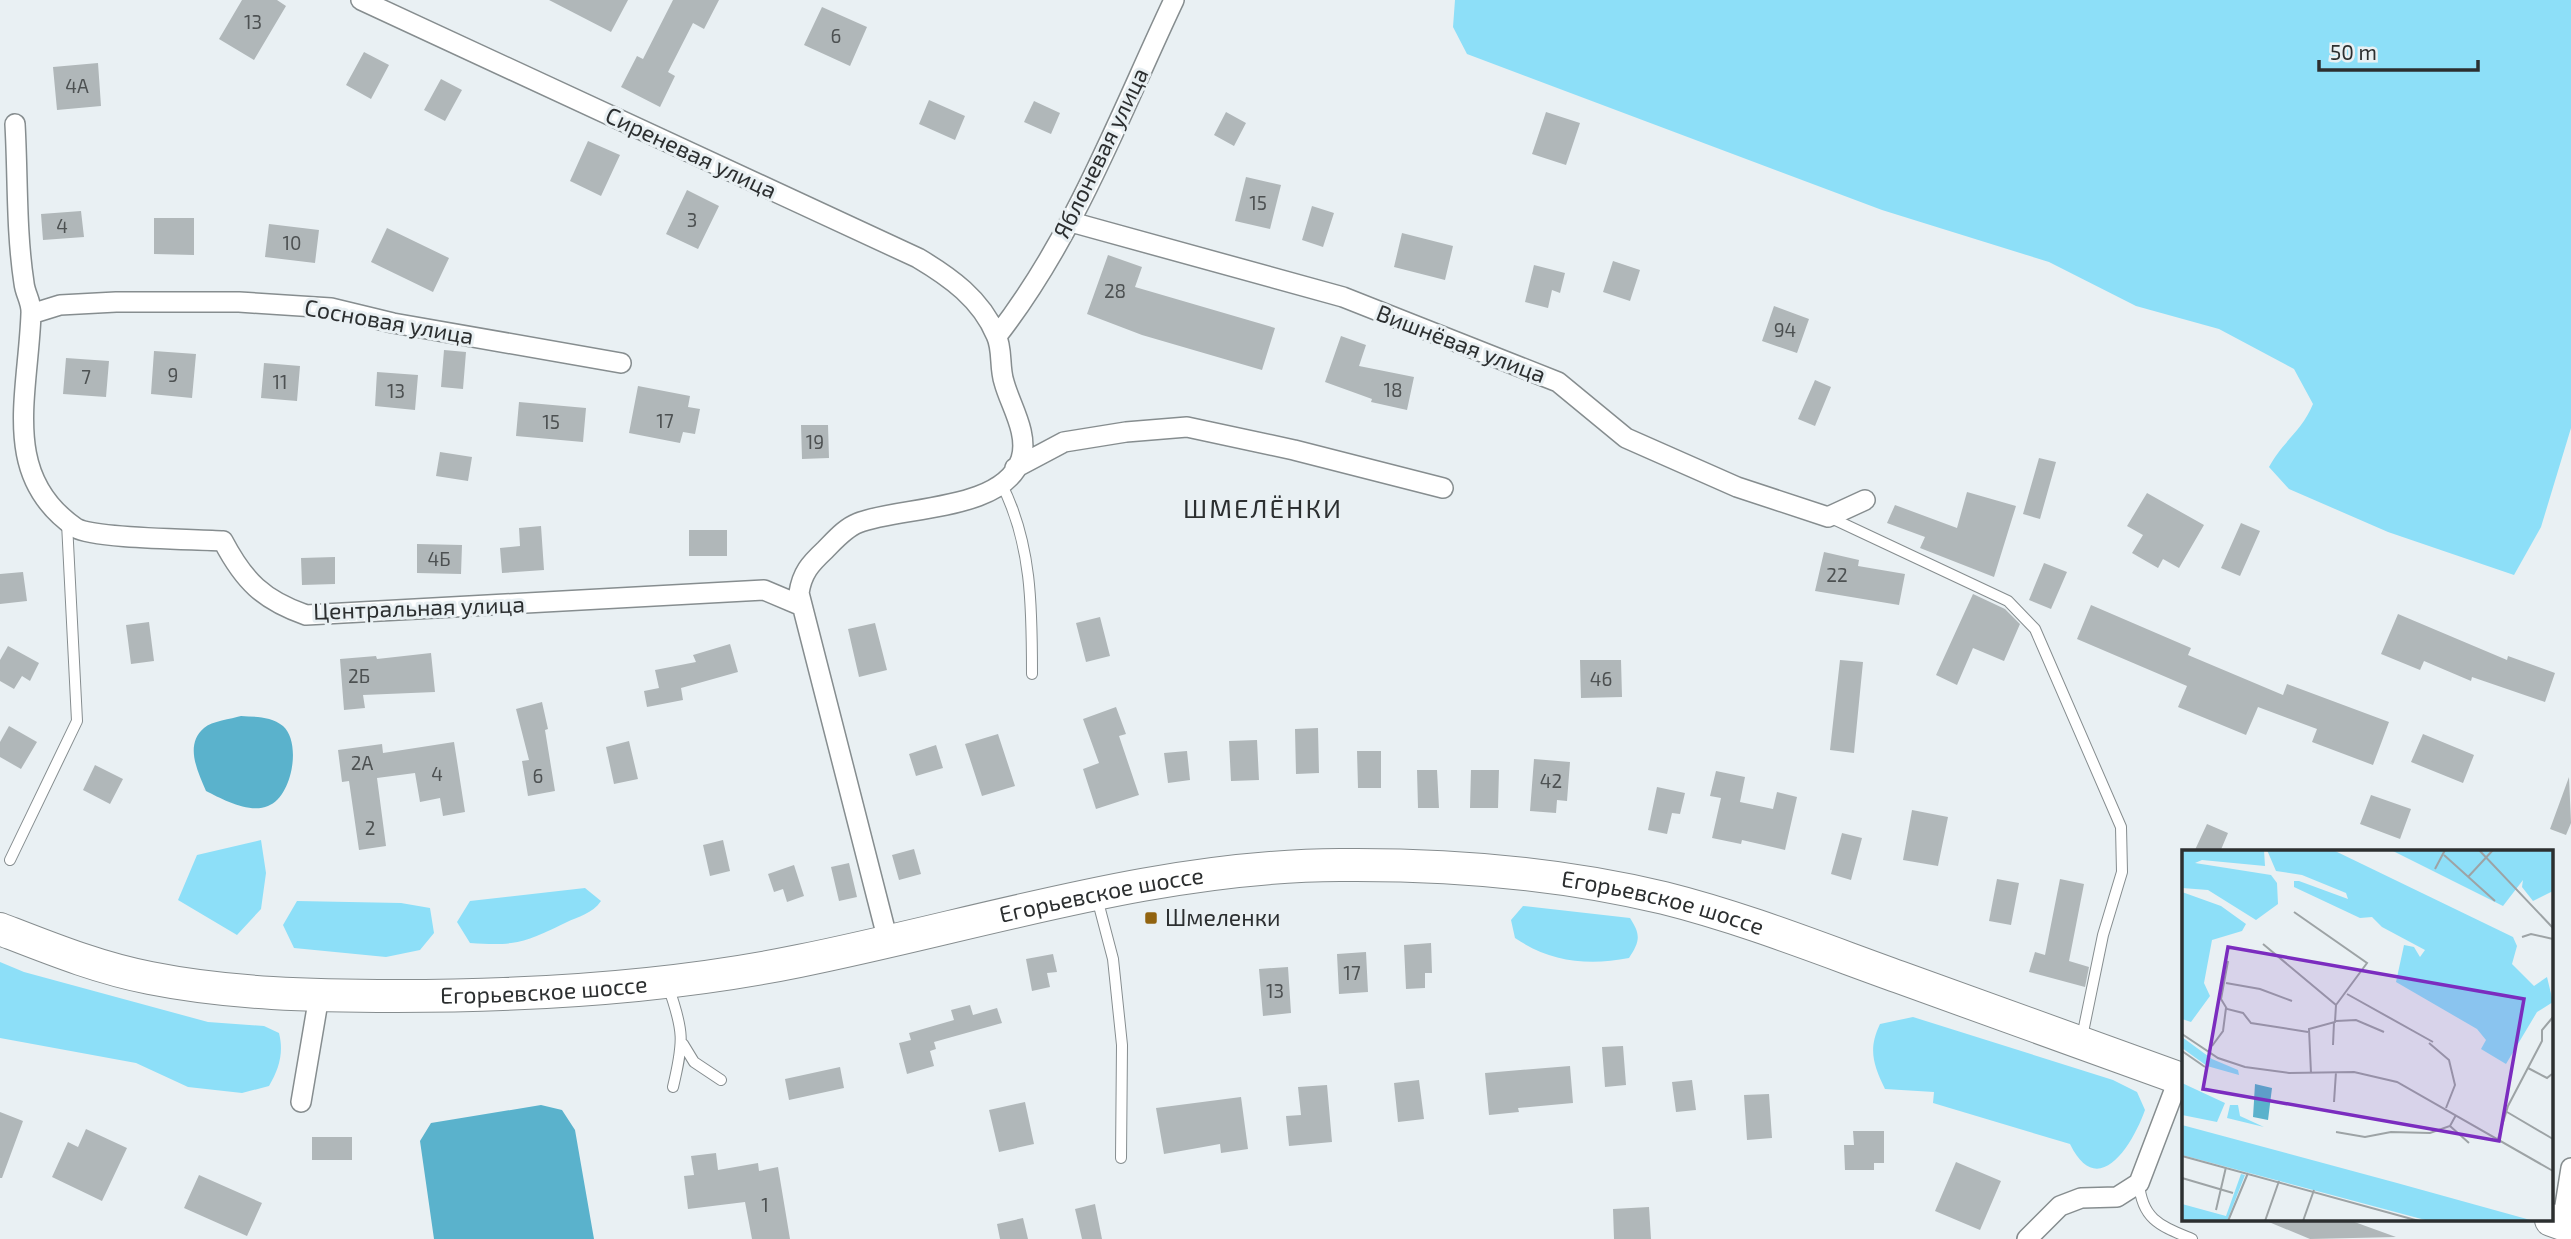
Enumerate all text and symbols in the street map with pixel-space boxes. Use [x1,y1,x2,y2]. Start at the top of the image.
house number: 13 [244,10,262,33]
house number: 6 [831,24,841,47]
scale bar [2319,28,2478,72]
text: 50 m [2330,39,2377,64]
street label: Яблоневая улица [1047,63,1154,243]
house number: 4А [65,74,89,97]
street label: Сиреневая улица [601,100,781,205]
house number: 15 [1249,191,1267,214]
house number: 3 [687,208,697,231]
house number: 4 [56,214,68,237]
house number: 10 [282,231,302,254]
house number: 28 [1104,279,1126,302]
street label: Сосновая улица [302,292,476,351]
street label: Вишнёвая улица [1372,298,1550,389]
house number: 94 [1774,318,1796,341]
house number: 9 [168,363,178,386]
house number: 7 [81,365,91,388]
house number: 11 [272,370,288,393]
house number: 18 [1383,378,1403,401]
house number: 13 [387,379,405,402]
house number: 17 [656,409,674,432]
house number: 15 [542,410,560,433]
house number: 19 [806,430,824,453]
district label: ШМЕЛЁНКИ [1183,492,1343,523]
house number: 4Б [427,547,451,570]
house number: 22 [1826,563,1848,586]
street label: Центральная улица [313,589,525,626]
house number: 2Б [348,664,370,687]
house number: 46 [1590,667,1612,690]
house number: 2А [351,751,373,774]
house number: 4 [431,762,443,785]
house number: 6 [533,764,543,787]
house number: 42 [1540,769,1562,792]
house number: 2 [365,816,375,839]
inset map [2182,850,2554,1222]
street label: Егорьевское шоссе [996,860,1205,928]
street label: Егорьевское шоссе [1560,864,1768,940]
place label: Шмеленки [1165,903,1280,931]
marker: Шмеленки [1143,910,1159,926]
house number: 17 [1343,961,1361,984]
street label: Егорьевское шоссе [440,969,649,1009]
house number: 13 [1266,979,1284,1002]
house number: 1 [761,1193,769,1216]

